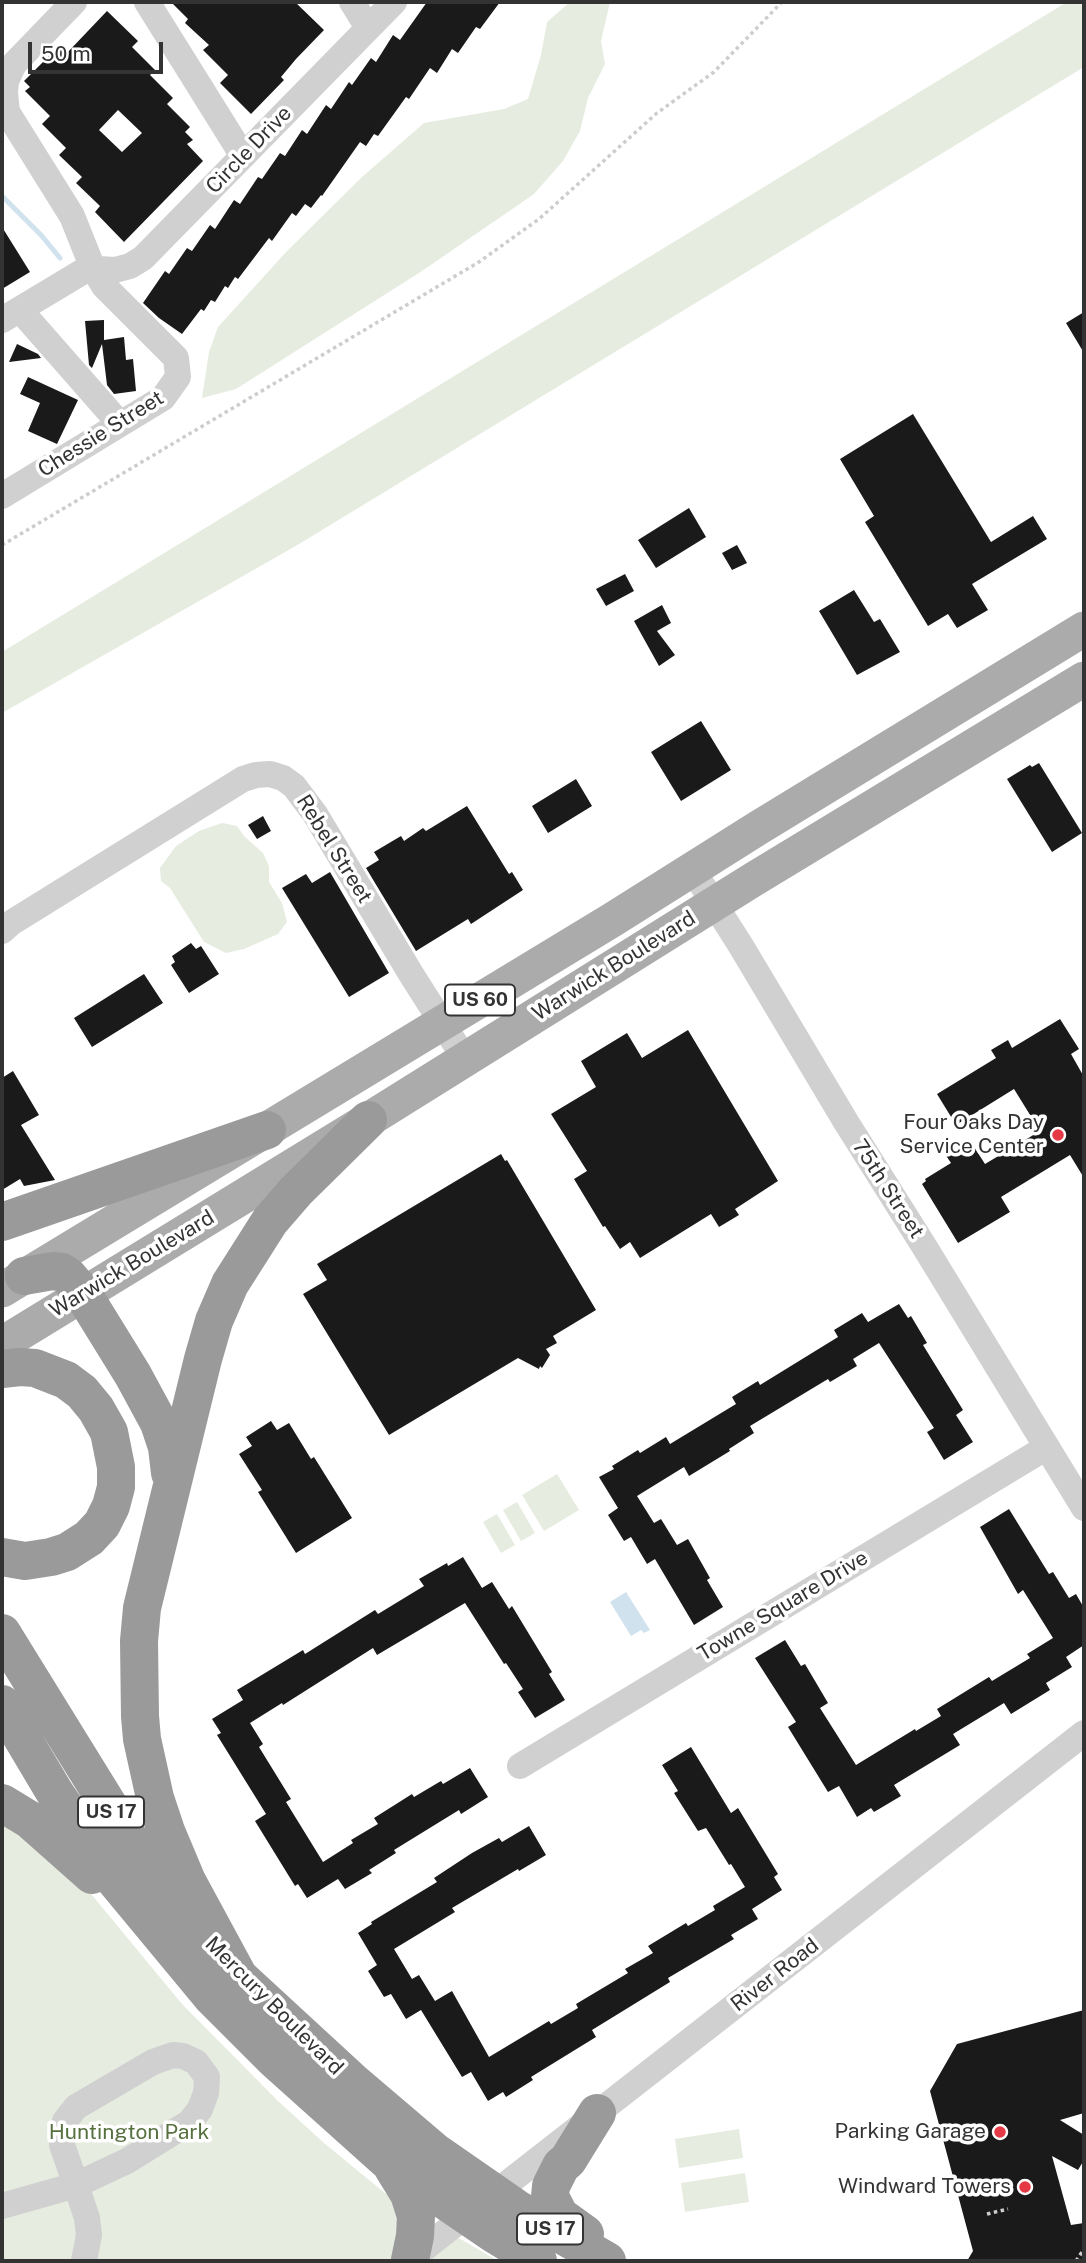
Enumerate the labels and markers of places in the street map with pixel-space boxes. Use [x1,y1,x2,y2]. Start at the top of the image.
place label: Four Oaks Day Service Center [899,1110,1044,1160]
marker: Four Oaks Day Service Center [1050,1127,1066,1143]
place label: Parking Garage [835,2119,986,2145]
marker: Parking Garage [992,2124,1008,2140]
place label: Windward Towers [838,2174,1011,2200]
marker: Windward Towers [1017,2179,1033,2195]

